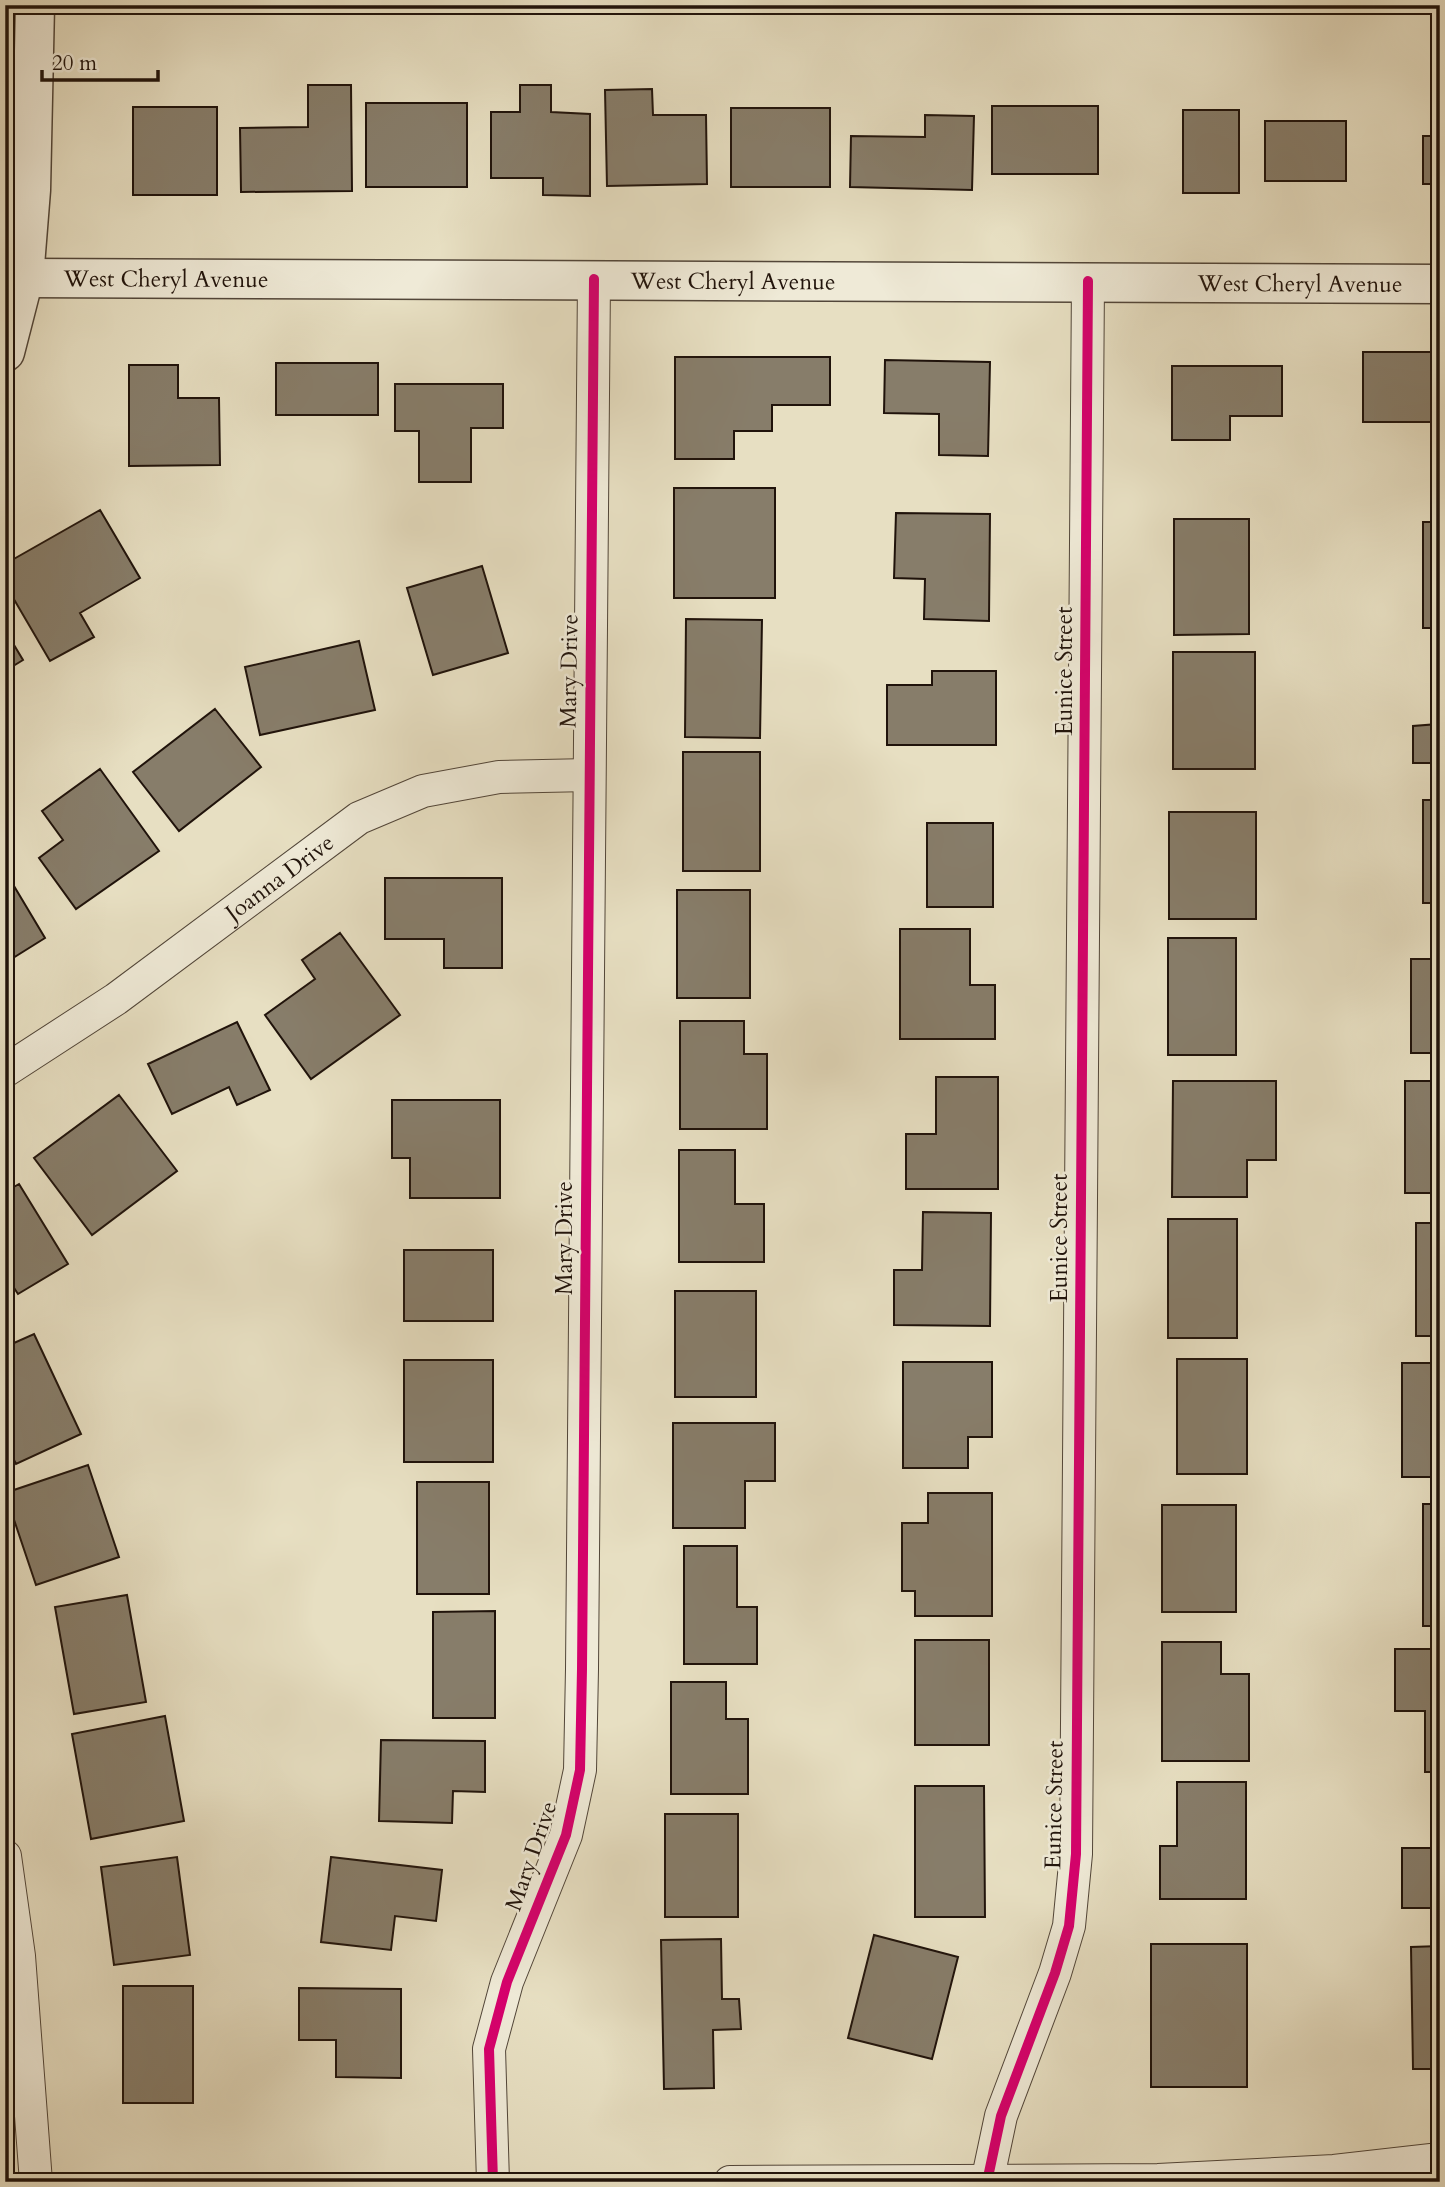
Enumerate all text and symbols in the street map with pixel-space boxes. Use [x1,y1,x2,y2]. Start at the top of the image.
scale bar [42,38,158,82]
text: 20 m [52,49,97,78]
street label: West Cheryl Avenue [62,263,269,295]
street label: West Cheryl Avenue [629,265,836,297]
street label: West Cheryl Avenue [1196,267,1403,299]
street label: Eunice Street [1049,607,1080,735]
street label: Mary Drive [553,614,585,728]
street label: Joanna Drive [216,827,340,930]
street label: Eunice Street [1044,1174,1075,1302]
street label: Mary Drive [549,1181,580,1295]
street label: Eunice Street [1037,1740,1071,1870]
street label: Mary Drive [498,1797,564,1915]

